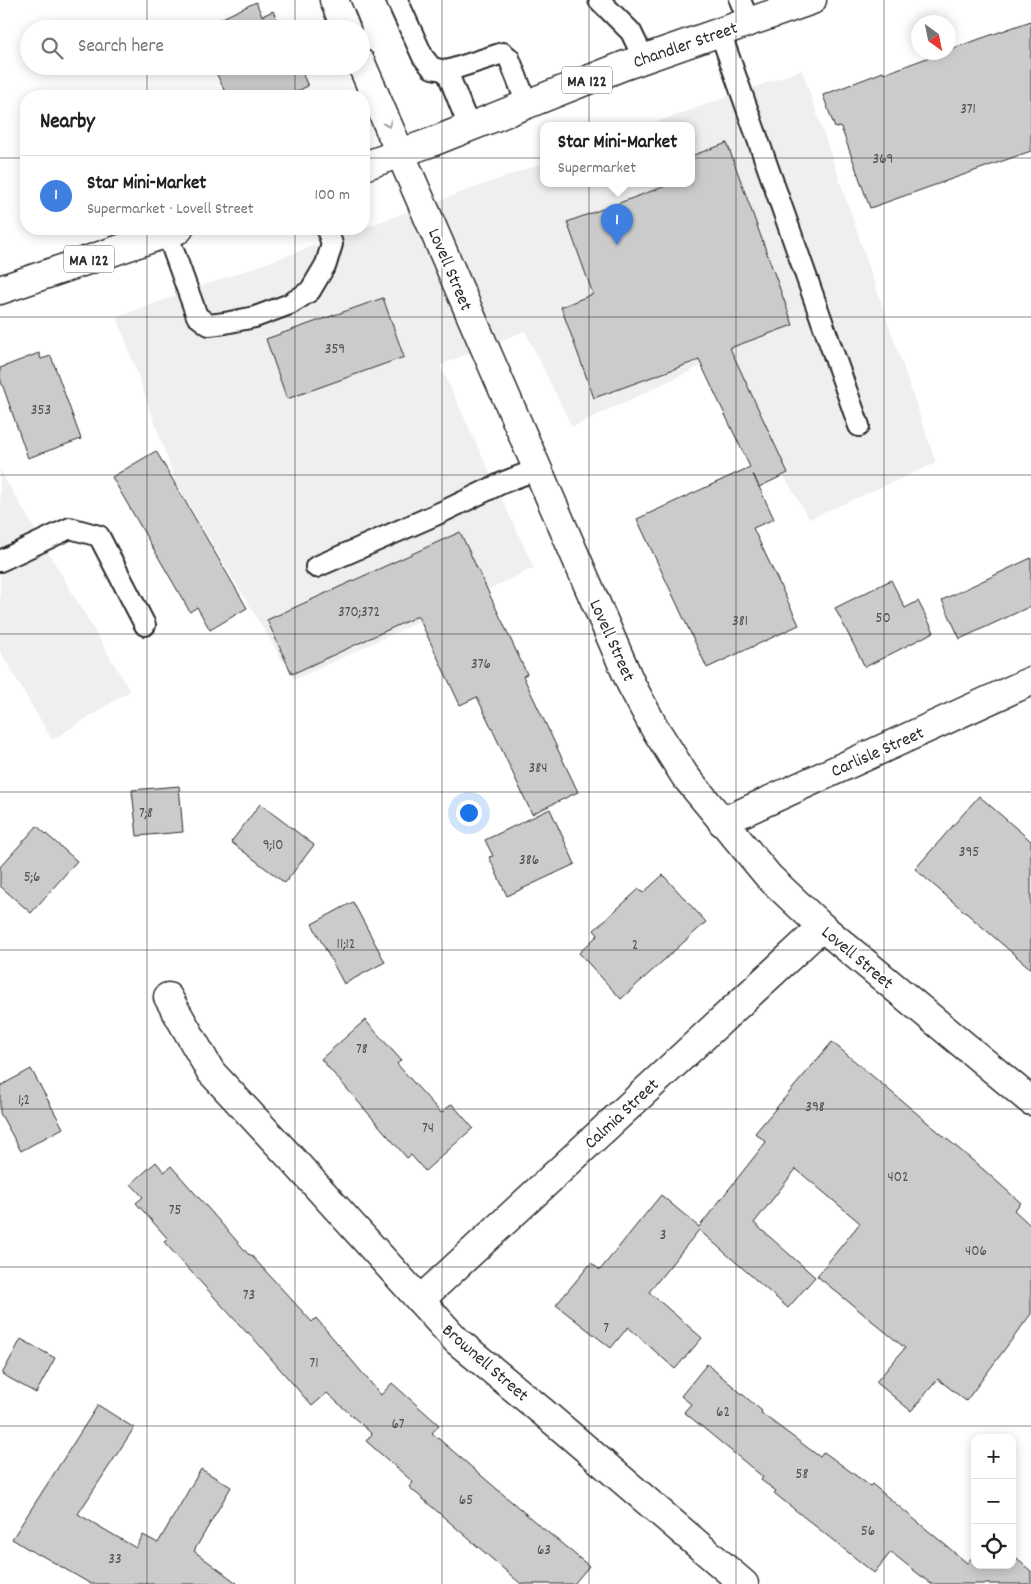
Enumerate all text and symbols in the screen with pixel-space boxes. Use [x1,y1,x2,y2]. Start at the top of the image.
north arrow [911,15,956,60]
street label: Chandler Street [630,17,742,76]
search box [20,20,370,75]
icon: search [38,34,66,62]
text: Search here [78,34,164,61]
road number: MA 122 [562,66,612,94]
house number: 371 [960,99,976,121]
text: Nearby [40,108,95,138]
one-way arrow [381,119,392,128]
popup [540,122,695,187]
text: Star Mini-Market [558,130,677,157]
house number: 369 [873,149,893,171]
text: Supermarket [558,157,636,180]
text: Star Mini-Market [87,171,206,198]
text: 1 [54,184,58,207]
text: 100 m [314,184,350,207]
text: Supermarket · Lovell Street [87,198,254,221]
pin: 1 [601,204,633,245]
street label: Lovell Street [420,225,477,315]
road number: MA 122 [64,245,114,272]
house number: 359 [325,339,345,361]
house number: 353 [31,400,51,422]
street label: Lovell Street [582,596,640,686]
house number: 370;372 [338,602,380,624]
house number: 50 [875,608,891,630]
house number: 381 [732,611,748,633]
house number: 376 [471,654,491,676]
street label: Carlisle Street [828,722,929,785]
house number: 384 [529,758,547,780]
your location [456,800,482,826]
house number: 7;8 [139,803,153,825]
house number: 9;10 [263,835,283,857]
house number: 395 [959,842,979,864]
house number: 386 [519,850,539,872]
house number: 5;6 [24,867,40,889]
street label: Lovell Street [815,921,898,997]
house number: 11;12 [337,934,355,956]
house number: 2 [632,935,638,957]
house number: 78 [356,1039,368,1061]
street label: Calmia Street [580,1074,666,1156]
house number: 1;2 [18,1090,30,1112]
house number: 398 [805,1097,825,1119]
house number: 74 [422,1118,434,1140]
house number: 402 [888,1167,908,1189]
house number: 75 [169,1200,181,1222]
house number: 3 [660,1225,666,1247]
house number: 406 [965,1241,987,1263]
house number: 73 [243,1285,255,1307]
house number: 7 [603,1318,609,1340]
street label: Brownell Street [436,1319,533,1409]
house number: 71 [309,1353,319,1375]
house number: 62 [716,1402,730,1424]
house number: 67 [391,1414,405,1436]
map controls [971,1434,1016,1569]
button: + [971,1434,1016,1479]
house number: 58 [796,1464,808,1486]
button: − [971,1479,1016,1524]
house number: 65 [459,1490,473,1512]
house number: 56 [861,1521,875,1543]
button: locate [971,1524,1016,1569]
house number: 63 [537,1540,551,1562]
house number: 33 [108,1549,122,1571]

